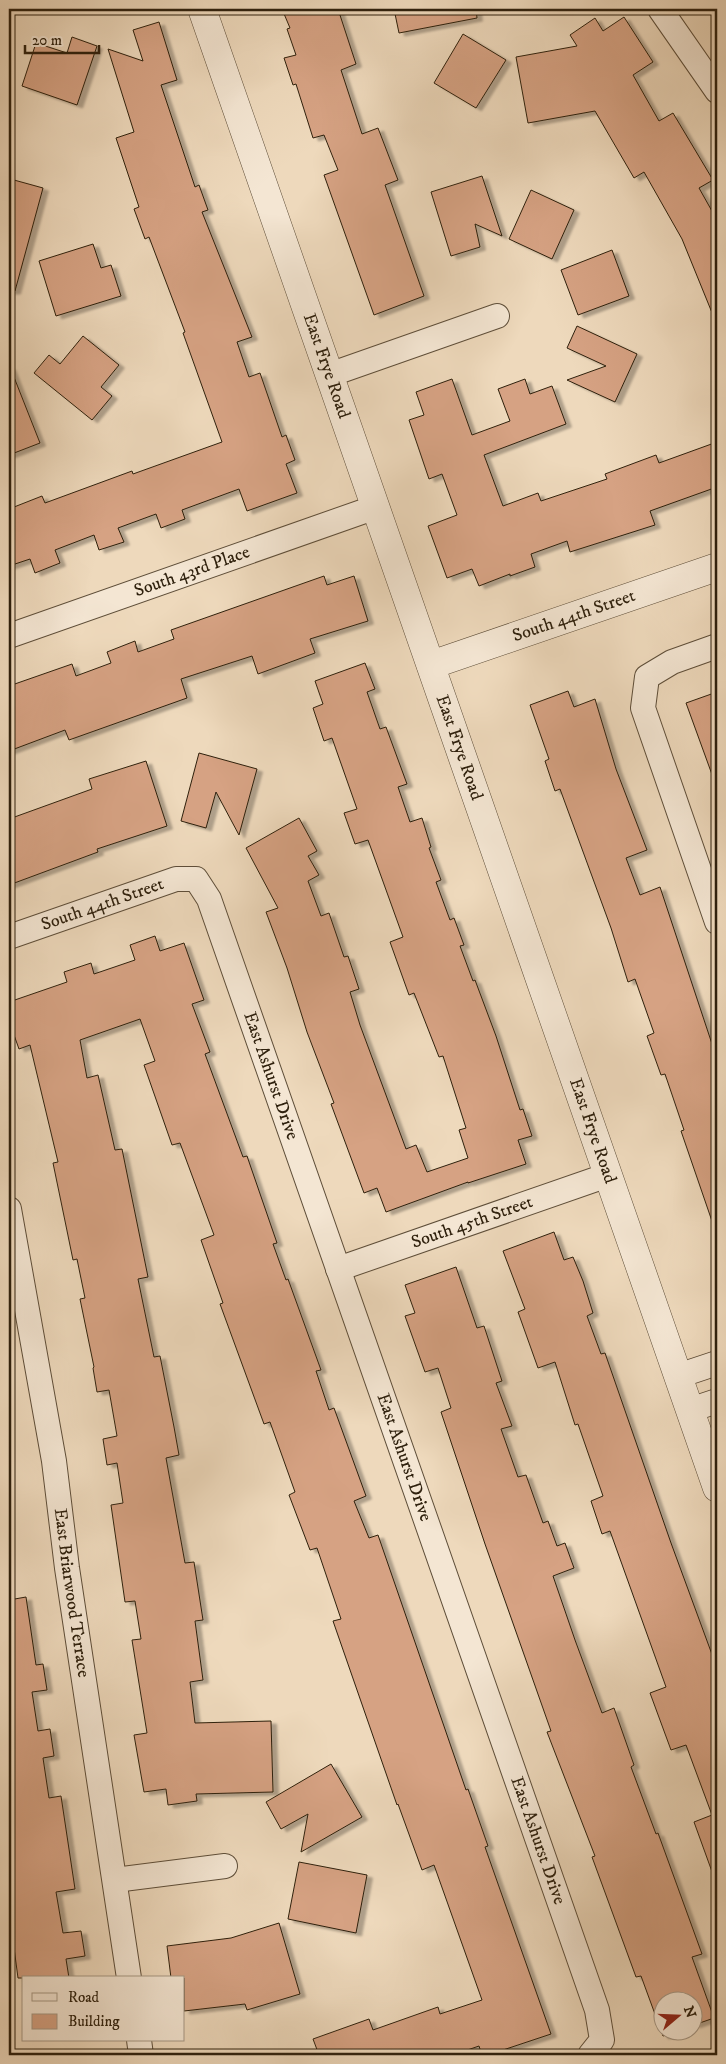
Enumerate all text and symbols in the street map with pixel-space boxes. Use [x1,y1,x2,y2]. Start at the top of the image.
scale bar [25,22,99,54]
text: 20 m [32,31,62,50]
street label: East Frye Road [298,310,355,422]
street label: South 43rd Place [131,541,253,602]
street label: South 44th Street [510,585,638,647]
street label: East Frye Road [431,692,488,803]
street label: South 44th Street [38,873,167,936]
street label: East Ashurst Drive [238,1009,303,1143]
street label: East Frye Road [564,1075,621,1187]
street label: South 45th Street [409,1191,536,1254]
street label: East Ashurst Drive [371,1390,436,1524]
street label: East Briarwood Terrace [49,1507,94,1679]
street label: East Ashurst Drive [505,1774,570,1907]
legend [22,1976,185,2042]
text: Road [68,1988,100,2007]
north arrow [654,1992,704,2042]
text: N [679,2004,700,2021]
text: Building [68,2012,120,2031]

